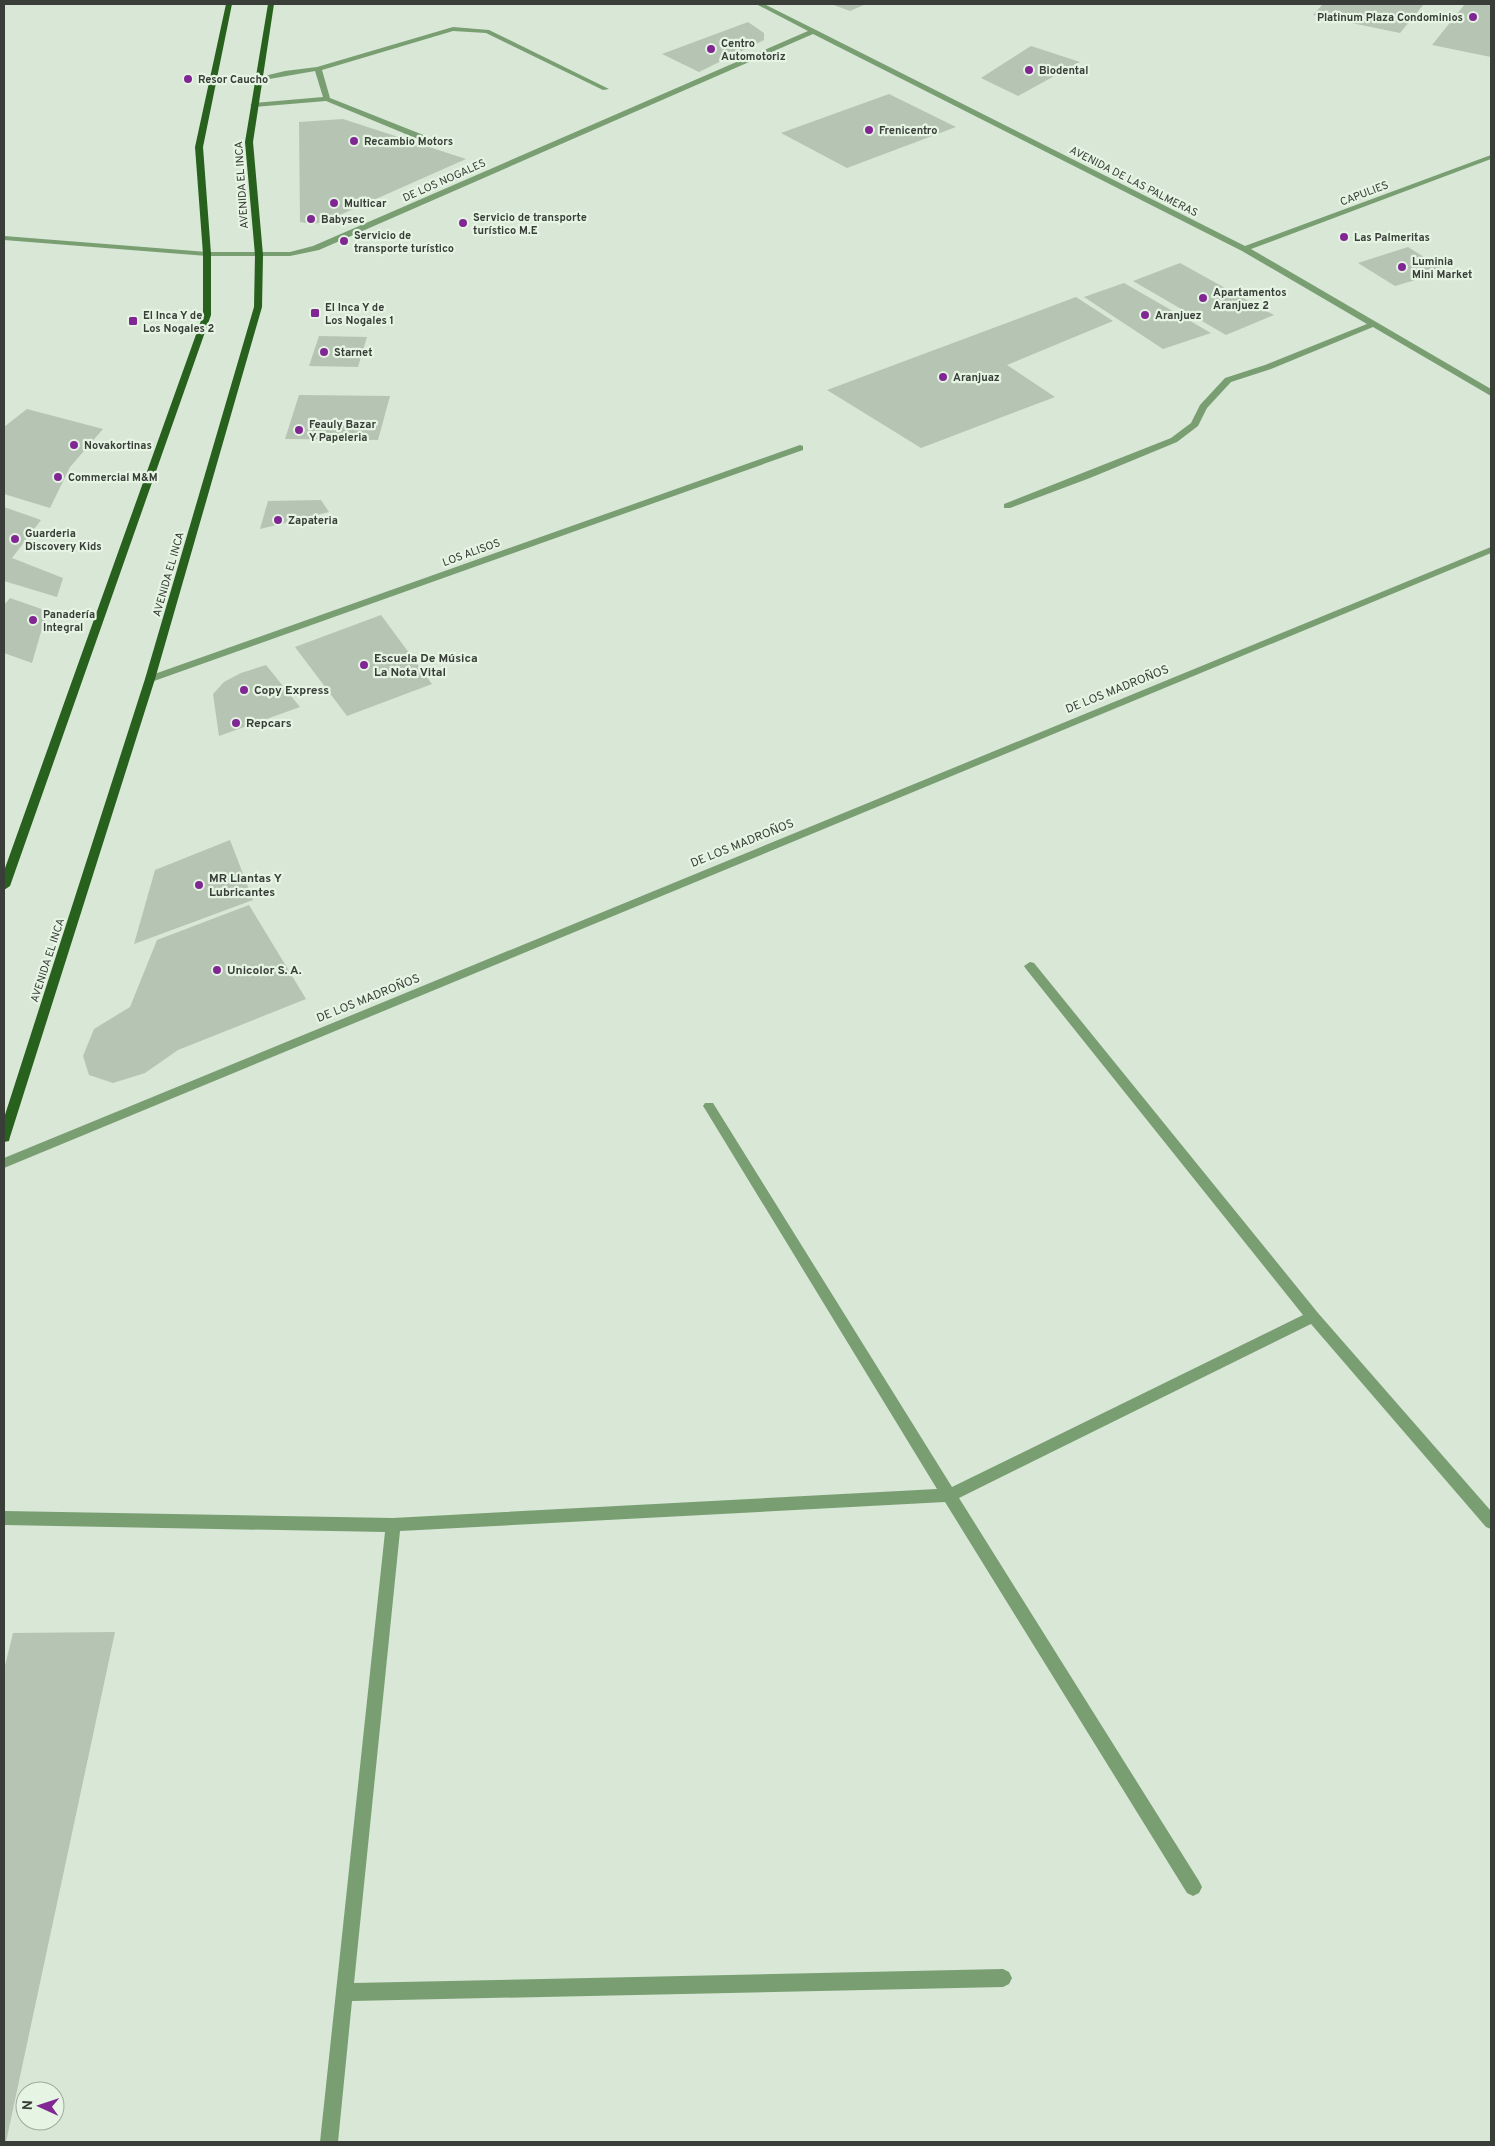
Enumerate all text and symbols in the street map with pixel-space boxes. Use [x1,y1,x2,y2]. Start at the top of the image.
place label: Platinum Plaza Condominios [1317,11,1463,25]
marker: Platinum Plaza Condominios [1467,11,1479,23]
place label: Centro Automotoriz [721,37,786,64]
marker: Centro Automotoriz [705,43,717,55]
marker: Biodental [1023,64,1035,76]
place label: Biodental [1039,64,1088,78]
marker: Resor Caucho [182,73,194,85]
place label: Resor Caucho [198,73,268,87]
marker: Frenicentro [863,124,875,136]
place label: Frenicentro [879,124,937,138]
marker: Recambio Motors [348,135,360,147]
place label: Recambio Motors [364,135,453,149]
street label: AVENIDA EL INCA [232,141,252,229]
street label: AVENIDA DE LAS PALMERAS [1067,143,1200,220]
street label: DE LOS NOGALES [401,156,488,206]
street label: CAPULIES [1338,178,1391,210]
marker: Multicar [328,197,340,209]
place label: Multicar [344,197,387,211]
place label: Servicio de transporte turístico M.E [473,211,587,238]
marker: Babysec [305,213,317,225]
place label: Babysec [321,213,365,227]
marker: Servicio de transporte turístico M.E [457,217,469,229]
place label: Servicio de transporte turístico [354,229,454,256]
marker: Las Palmeritas [1338,231,1350,243]
place label: Las Palmeritas [1354,231,1430,245]
marker: Servicio de transporte turístico [338,235,350,247]
place label: Luminia Mini Market [1412,255,1472,282]
marker: Luminia Mini Market [1396,261,1408,273]
place label: Apartamentos Aranjuez 2 [1213,286,1287,313]
marker: Apartamentos Aranjuez 2 [1197,292,1209,304]
place label: El Inca Y de Los Nogales 1 [325,301,394,328]
marker: El Inca Y de Los Nogales 1 [309,307,321,319]
place label: El Inca Y de Los Nogales 2 [143,309,214,336]
marker: Aranjuez [1139,309,1151,321]
place label: Aranjuez [1155,309,1202,323]
marker: El Inca Y de Los Nogales 2 [127,315,139,327]
marker: Starnet [318,346,330,358]
place label: Starnet [334,346,372,360]
marker: Aranjuaz [937,371,949,383]
place label: Aranjuaz [953,371,1000,385]
place label: Feauly Bazar Y Papeleria [309,418,376,445]
marker: Feauly Bazar Y Papeleria [293,424,305,436]
marker: Novakortinas [68,439,80,451]
place label: Novakortinas [84,439,152,453]
marker: Commercial M&M [52,471,64,483]
place label: Commercial M&M [68,471,158,485]
marker: Zapateria [272,514,284,526]
place label: Zapateria [288,514,338,528]
place label: Guarderia Discovery Kids [25,527,102,554]
street label: AVENIDA EL INCA [150,530,188,618]
marker: Guarderia Discovery Kids [9,533,21,545]
street label: LOS ALISOS [440,536,502,570]
place label: Panadería Integral [43,608,95,635]
marker: Panadería Integral [27,614,39,626]
place label: Escuela De Música La Nota Vital [374,651,478,681]
marker: Escuela De Música La Nota Vital [358,659,370,671]
street label: DE LOS MADROÑOS [1063,662,1171,718]
place label: Copy Express [254,683,329,699]
marker: Copy Express [238,684,250,696]
place label: Repcars [246,716,292,732]
marker: Repcars [230,717,242,729]
street label: DE LOS MADROÑOS [688,816,796,872]
place label: MR Llantas Y Lubricantes [209,871,282,901]
marker: MR Llantas Y Lubricantes [193,879,205,891]
street label: AVENIDA EL INCA [28,916,68,1004]
place label: Unicolor S. A. [227,963,302,979]
marker: Unicolor S. A. [211,964,223,976]
street label: DE LOS MADROÑOS [314,971,422,1027]
north arrow [15,2081,65,2131]
text: N [20,2100,37,2111]

